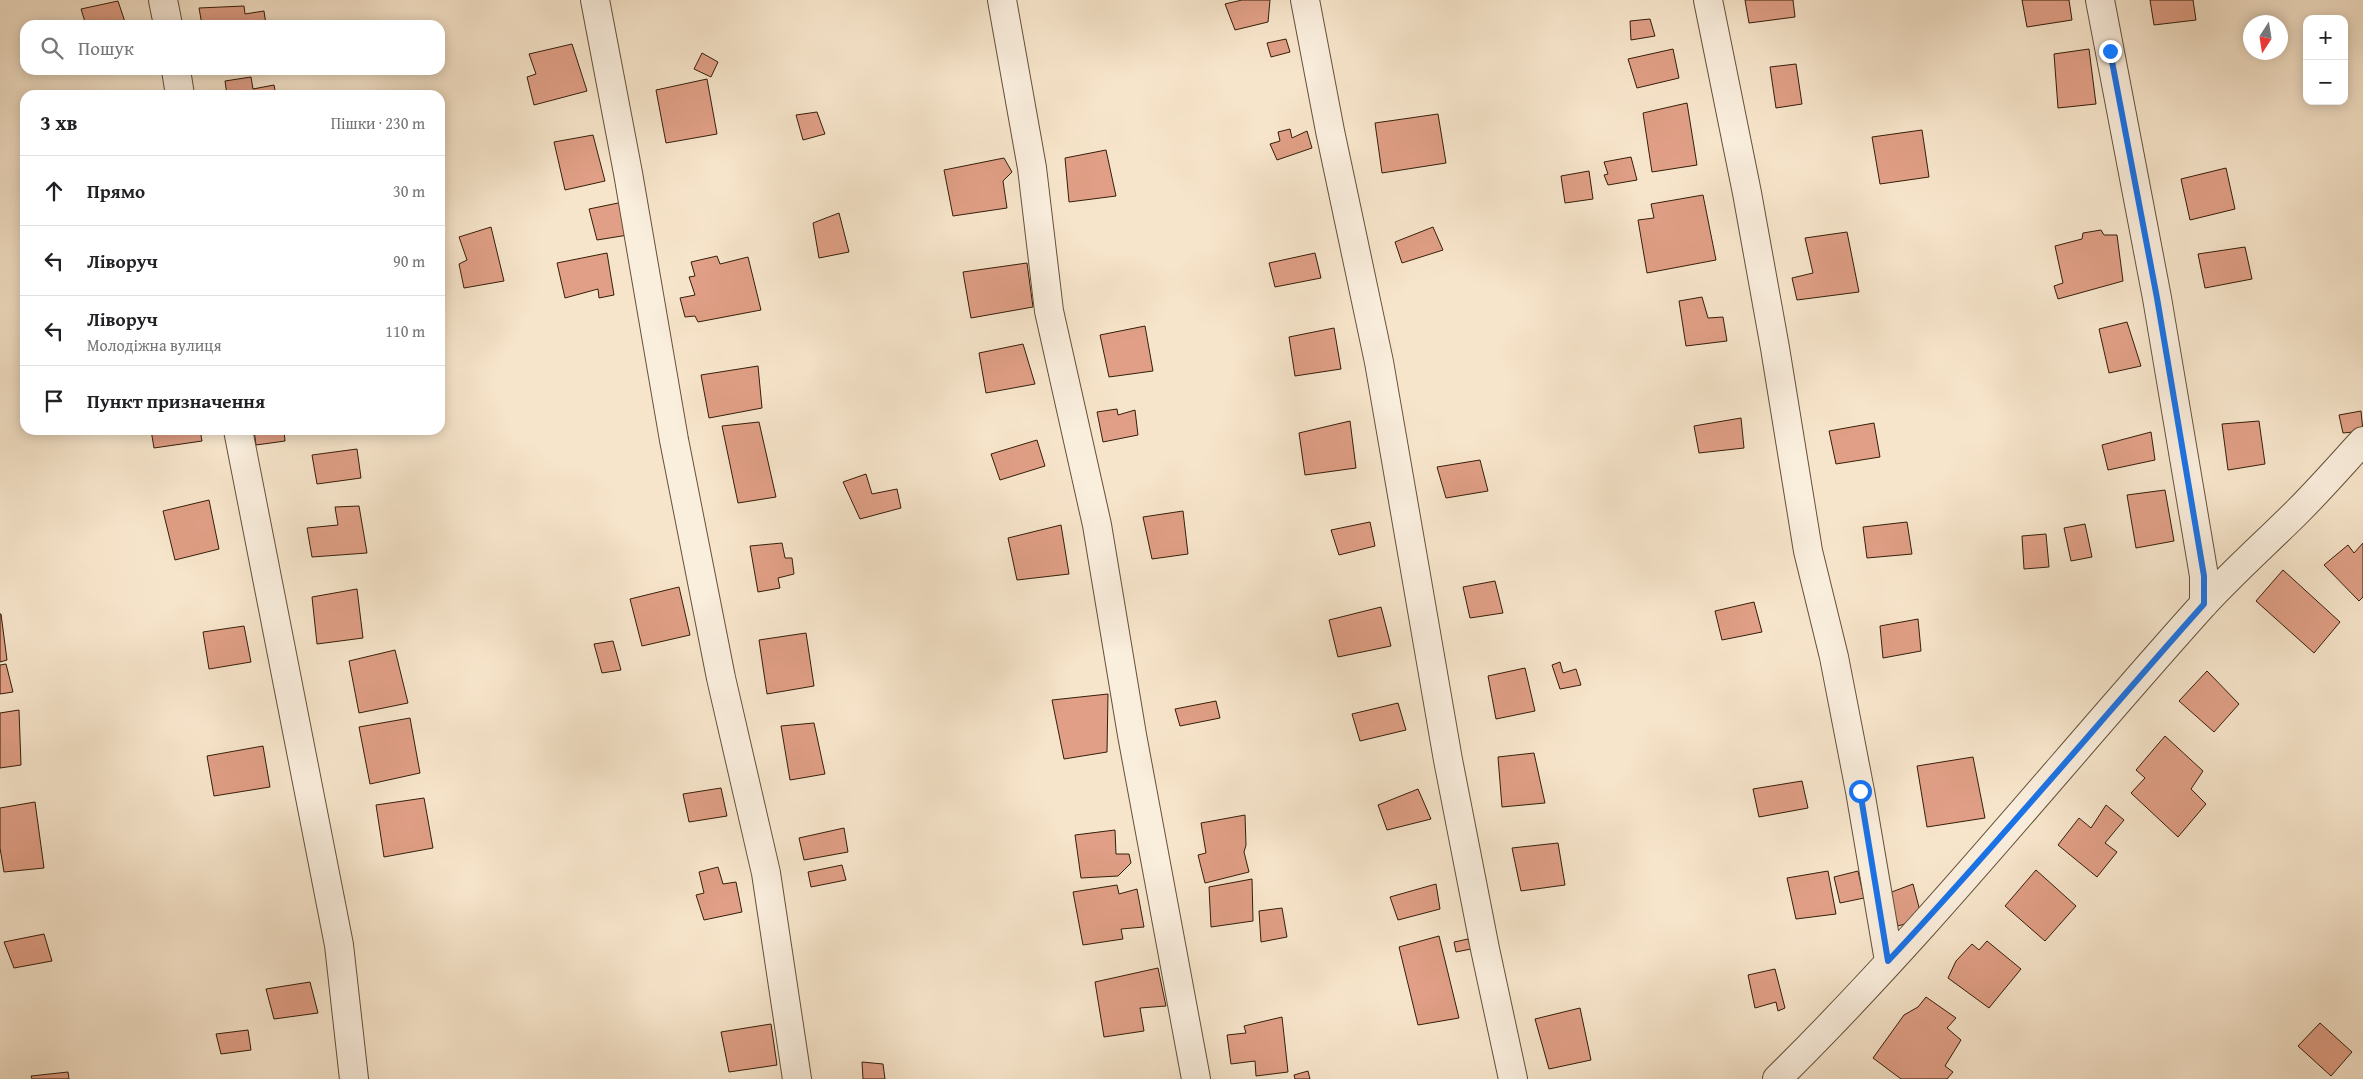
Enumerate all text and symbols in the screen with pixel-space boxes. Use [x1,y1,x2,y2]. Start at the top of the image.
north arrow [2243,15,2288,60]
map controls [2303,15,2348,105]
button: + [2303,15,2348,60]
search box [20,20,445,75]
icon: search [38,34,66,62]
text: Пошук [78,34,134,62]
route end [2099,40,2122,63]
button: − [2303,60,2348,105]
text: 3 хв [40,107,78,138]
text: Пішки · 230 m [331,111,425,135]
icon: ahead [40,177,68,205]
text: Прямо [87,177,145,205]
text: 30 m [393,179,425,203]
icon: left [40,247,68,275]
text: Ліворуч [87,247,158,275]
text: 90 m [393,249,425,273]
text: Ліворуч [87,305,158,333]
icon: left [40,317,68,345]
text: 110 m [385,319,425,343]
text: Молодіжна вулиця [87,333,222,357]
icon: arrive [40,387,68,415]
text: Пункт призначення [87,387,265,415]
route start [1849,780,1872,803]

